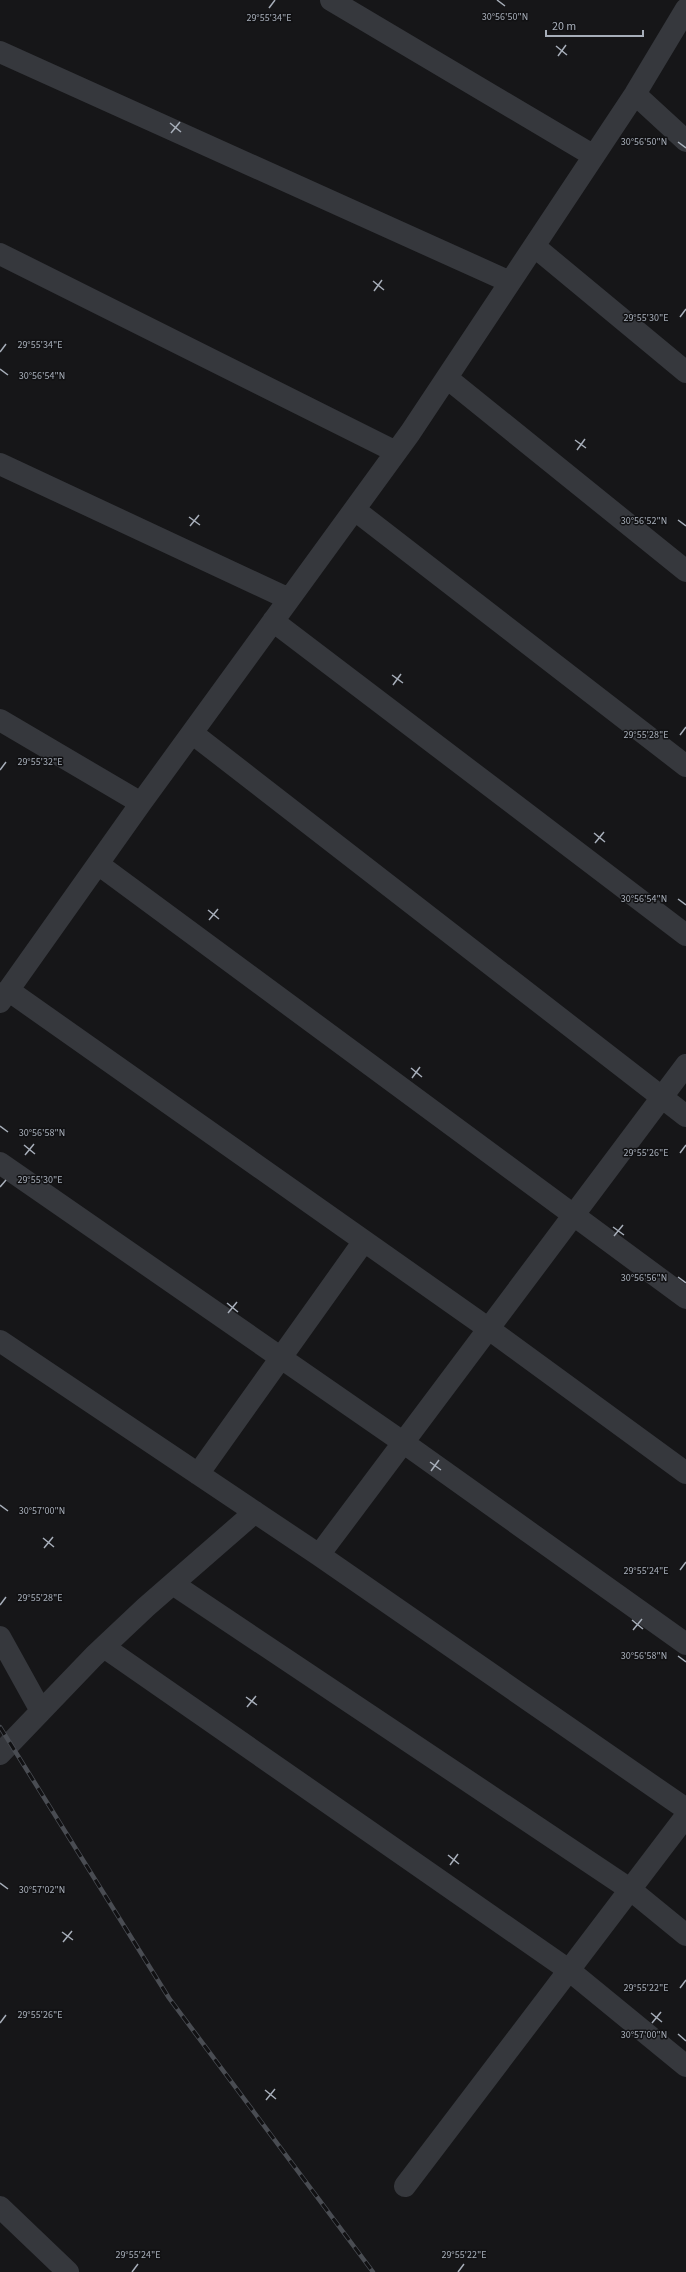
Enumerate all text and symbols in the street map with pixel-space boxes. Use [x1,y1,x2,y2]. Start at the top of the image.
text: 30°56'50"N [482,10,528,24]
text: 29°55'34"E [246,11,292,25]
scale bar [546,12,643,38]
text: 20 m [552,18,576,35]
text: 30°56'50"N [621,135,667,149]
text: 29°55'30"E [623,311,669,325]
text: 29°55'34"E [17,338,63,352]
text: 30°56'54"N [19,369,65,383]
text: 30°56'52"N [621,514,667,528]
text: 29°55'28"E [623,728,669,742]
text: 29°55'32"E [17,755,63,769]
text: 30°56'54"N [621,892,667,906]
text: 30°56'58"N [19,1126,65,1140]
text: 29°55'26"E [623,1146,669,1160]
text: 29°55'30"E [17,1173,63,1187]
text: 30°56'56"N [621,1271,667,1285]
text: 30°57'00"N [19,1504,65,1518]
text: 29°55'24"E [623,1564,669,1578]
text: 29°55'28"E [17,1591,63,1605]
text: 30°56'58"N [621,1649,667,1663]
text: 30°57'02"N [19,1883,65,1897]
text: 29°55'22"E [623,1981,669,1995]
text: 29°55'26"E [17,2008,63,2022]
text: 30°57'00"N [621,2028,667,2042]
text: 29°55'24"E [115,2248,161,2262]
text: 29°55'22"E [441,2248,487,2262]

